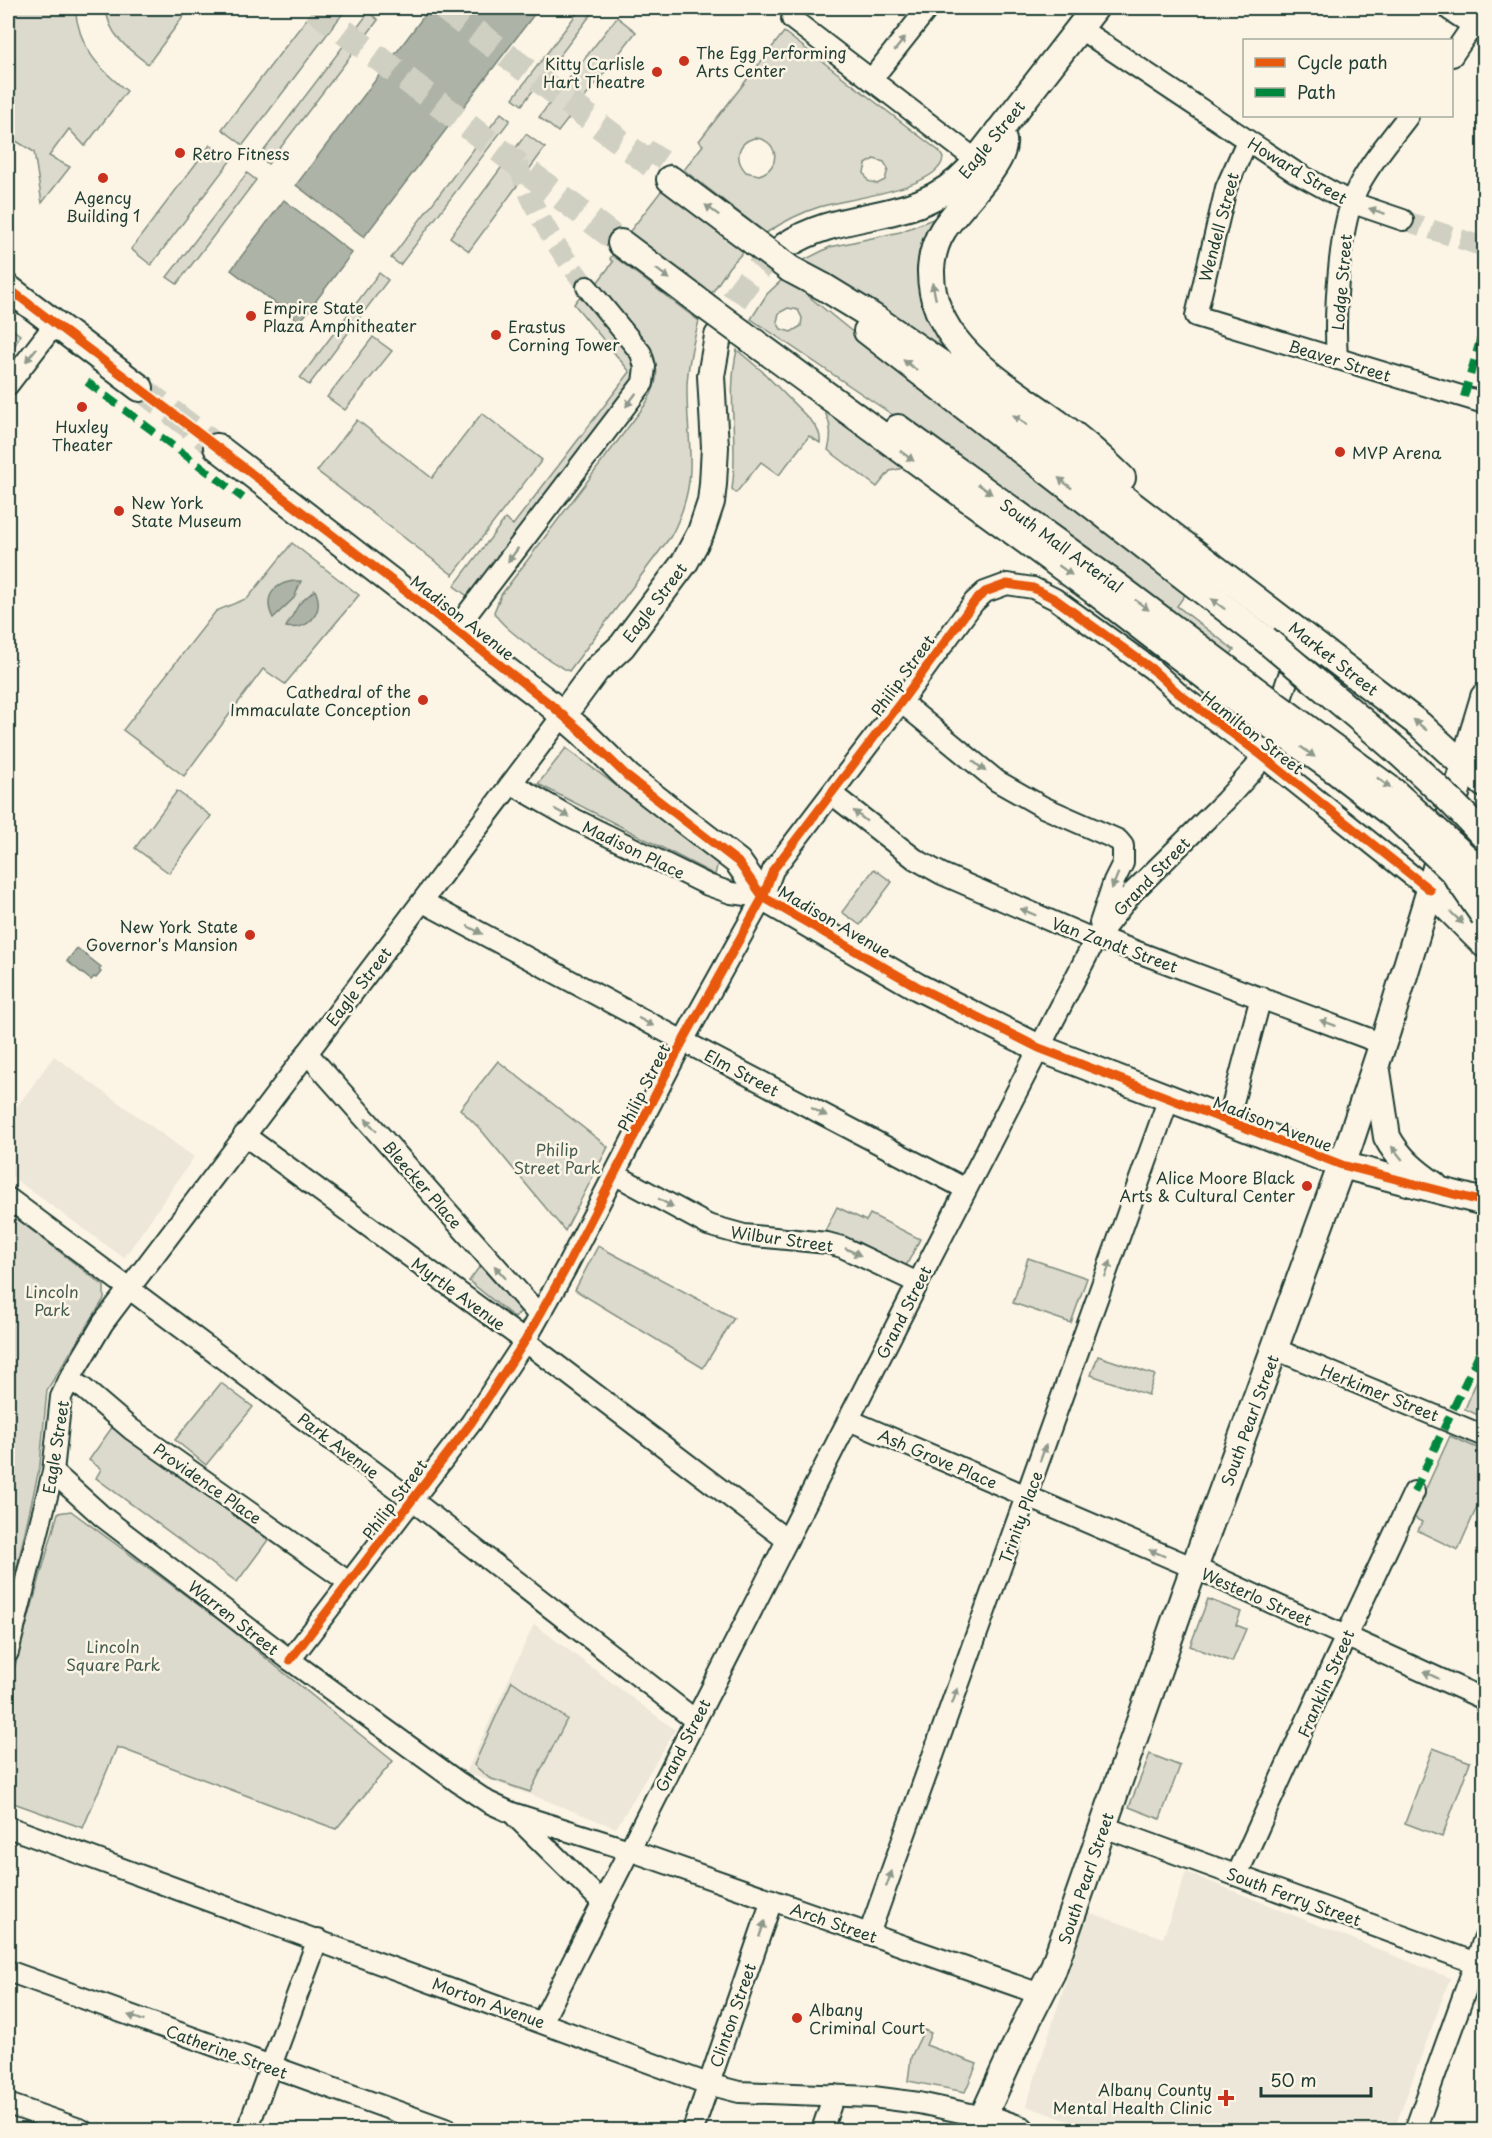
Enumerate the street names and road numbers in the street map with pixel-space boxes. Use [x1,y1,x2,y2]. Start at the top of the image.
street label: Eagle Street [952,94,1030,183]
street label: Howard Street [1244,131,1353,209]
street label: Wendell Street [1192,169,1244,284]
street label: Lodge Street [1325,232,1357,331]
street label: Beaver Street [1286,333,1394,387]
street label: South Mall Arterial [996,492,1128,598]
street label: Eagle Street [616,557,692,647]
street label: Madison Avenue [406,569,520,665]
street label: Market Street [1284,615,1384,701]
street label: Philip Street [864,629,940,721]
street label: Hamilton Street [1197,684,1309,780]
street label: Madison Place [579,814,689,884]
street label: Grand Street [1107,831,1195,921]
street label: Madison Avenue [774,879,896,963]
street label: Van Zandt Street [1049,910,1182,978]
street label: Eagle Street [319,941,397,1031]
street label: Philip Street [611,1039,676,1135]
street label: Elm Street [701,1042,784,1102]
street label: Madison Avenue [1210,1089,1336,1157]
street label: Bleecker Place [378,1134,468,1234]
street label: Wilbur Street [729,1219,835,1257]
street label: Myrtle Avenue [407,1251,511,1335]
street label: Grand Street [869,1261,937,1363]
street label: South Pearl Street [1214,1351,1284,1489]
street label: Herkimer Street [1317,1357,1443,1427]
street label: Eagle Street [36,1398,74,1496]
street label: Park Avenue [293,1406,385,1484]
street label: Ash Grove Place [875,1422,1001,1494]
street label: Providence Place [149,1437,267,1529]
street label: Philip Street [356,1453,433,1544]
street label: Trinity Place [992,1468,1048,1566]
street label: Westerlo Street [1198,1561,1317,1631]
street label: Warren Street [184,1574,285,1660]
street label: Franklin Street [1291,1625,1360,1741]
street label: Grand Street [648,1694,716,1796]
street label: South Pearl Street [1051,1808,1119,1947]
street label: South Ferry Street [1223,1861,1365,1932]
street label: Arch Street [787,1896,881,1948]
street label: Clinton Street [703,1959,761,2070]
street label: Morton Avenue [429,1970,549,2034]
street label: Catherine Street [163,2018,292,2084]

